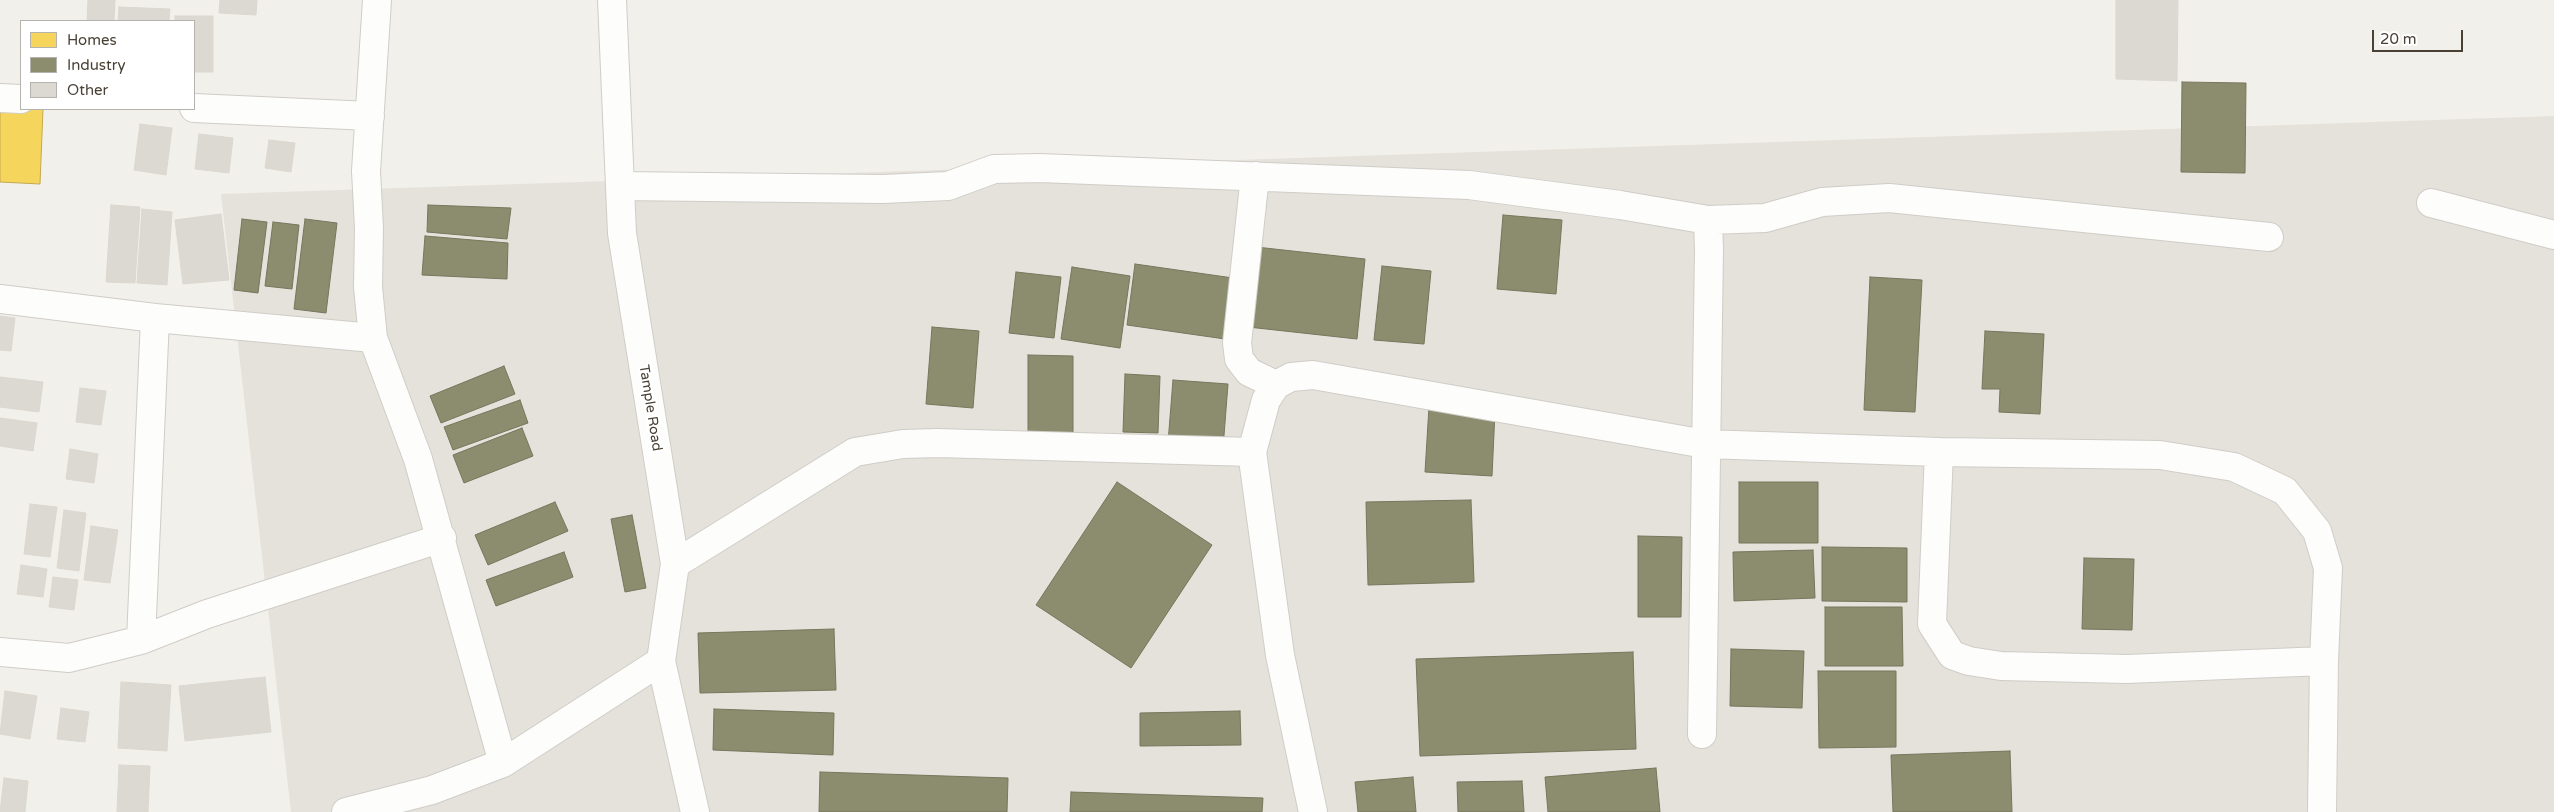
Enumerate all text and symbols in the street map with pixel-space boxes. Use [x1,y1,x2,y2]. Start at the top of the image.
legend [20,20,195,110]
scale bar [2374,20,2465,52]
text: 20 m [2380,30,2417,48]
text: Homes [67,31,117,49]
text: Industry [67,56,126,74]
text: Other [67,81,108,99]
street label: Tample Road [635,364,665,452]

